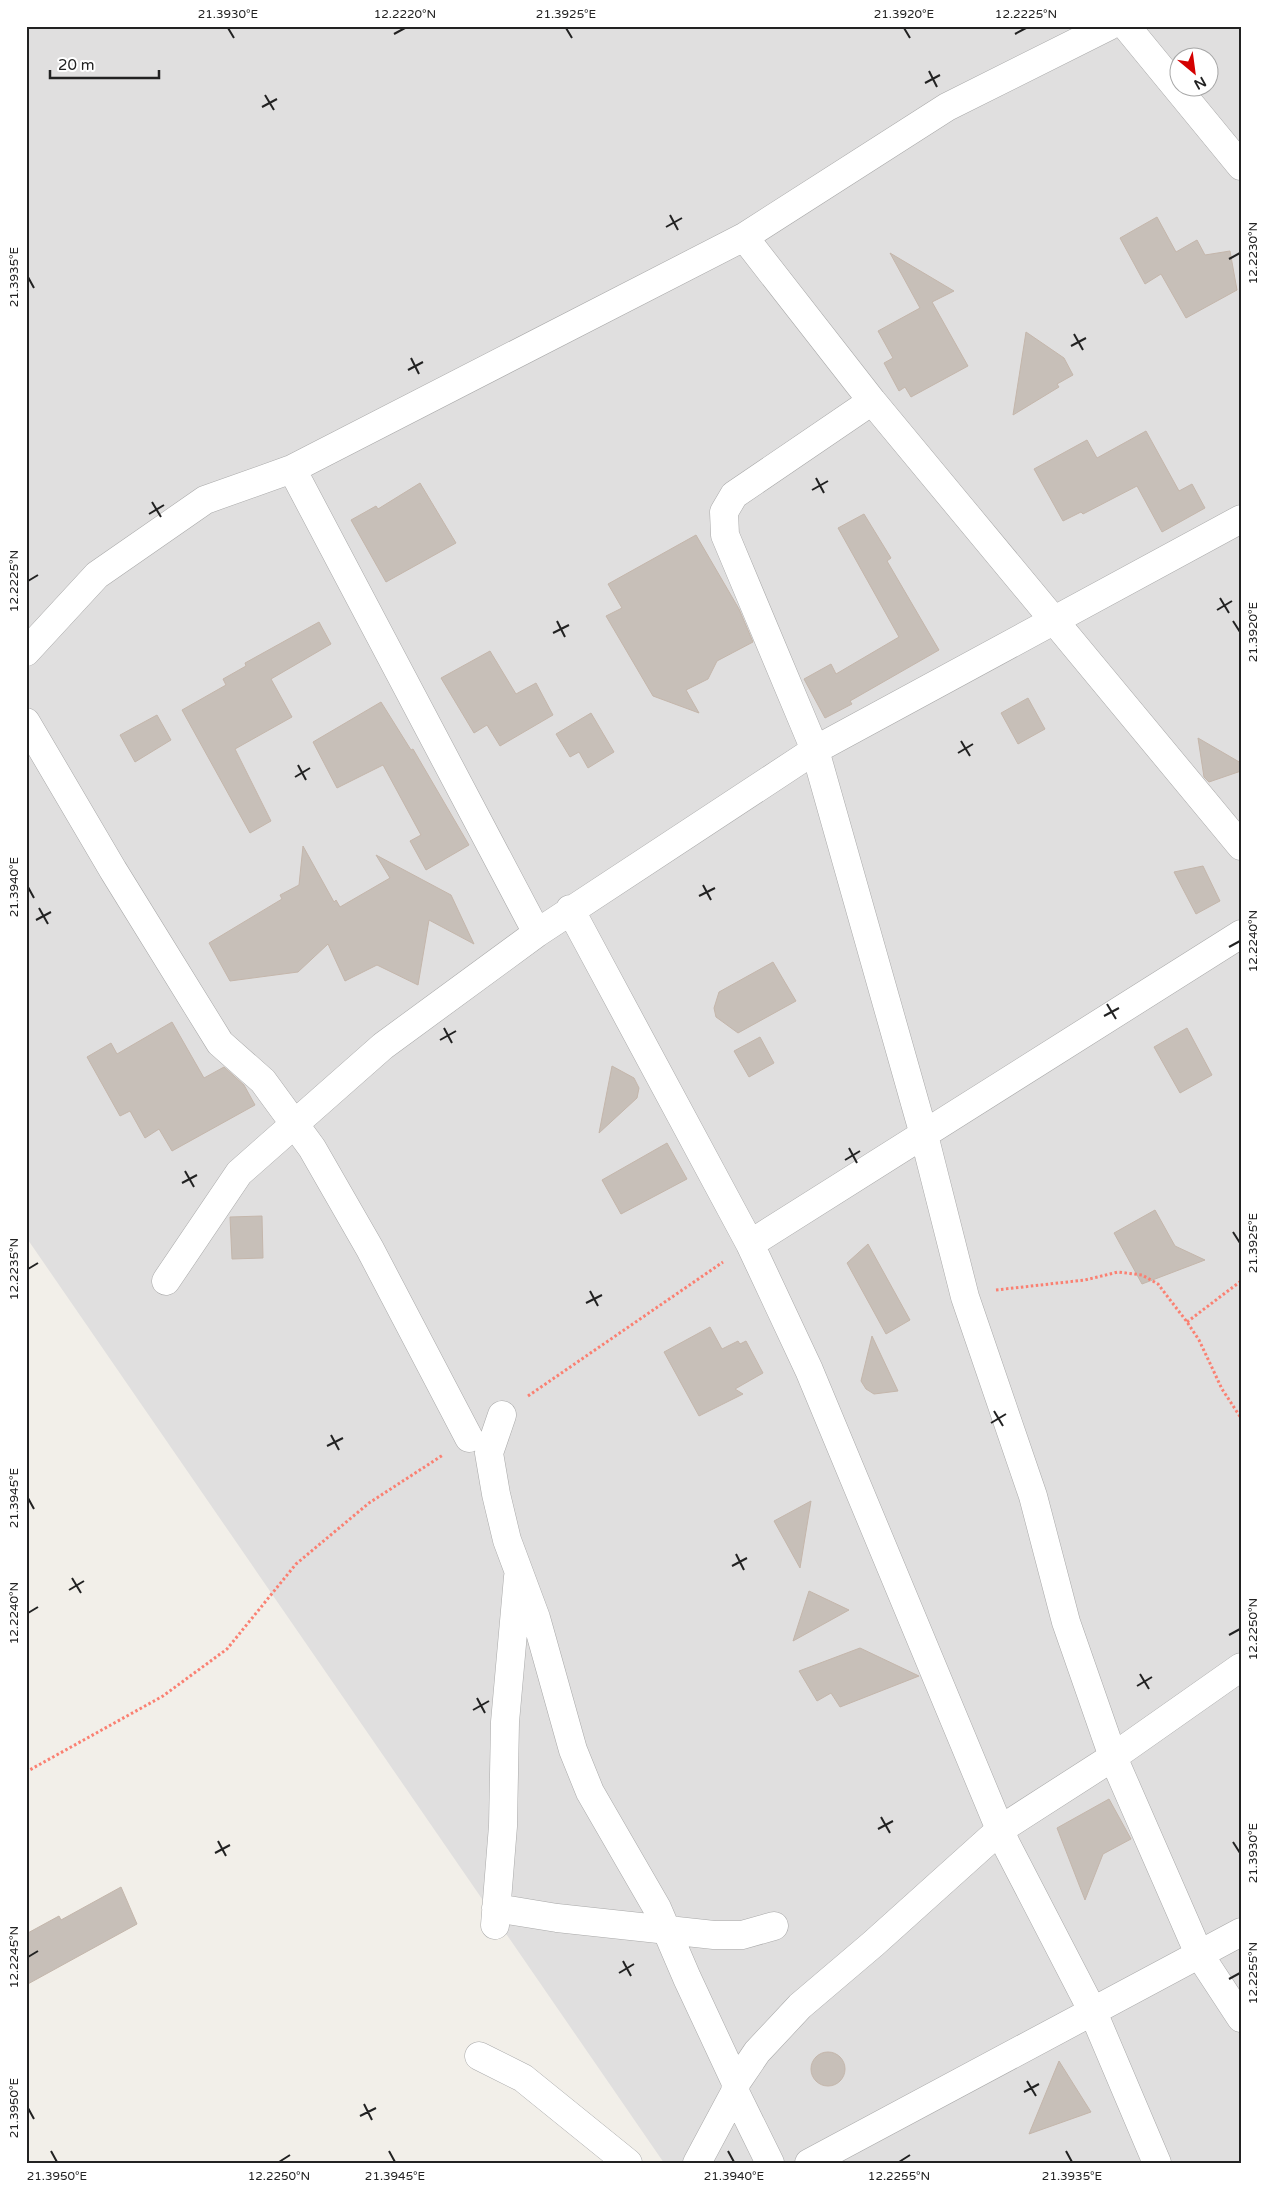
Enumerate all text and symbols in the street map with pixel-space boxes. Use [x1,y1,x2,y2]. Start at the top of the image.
text: 21.3930°E [198,7,259,21]
text: 12.2220°N [374,7,436,21]
text: 21.3925°E [536,7,596,21]
text: 21.3920°E [874,7,935,21]
text: 12.2225°N [995,7,1057,21]
scale bar [50,48,159,80]
north arrow [1170,48,1220,98]
text: 20 m [58,56,95,74]
text: N [1191,73,1209,93]
text: 12.2230°N [1246,222,1260,284]
text: 21.3935°E [7,247,21,307]
text: 12.2225°N [7,550,21,612]
text: 21.3920°E [1246,601,1260,662]
text: 21.3940°E [7,856,21,917]
text: 12.2240°N [1246,910,1260,972]
text: 21.3925°E [1246,1213,1260,1273]
text: 12.2235°N [7,1238,21,1300]
text: 21.3945°E [7,1468,21,1528]
text: 12.2240°N [7,1582,21,1644]
text: 12.2250°N [1246,1598,1260,1660]
text: 21.3930°E [1246,1822,1260,1883]
text: 12.2245°N [7,1926,21,1988]
text: 12.2255°N [1246,1942,1260,2004]
text: 21.3950°E [7,2077,21,2138]
text: 21.3950°E [27,2169,88,2183]
text: 12.2250°N [248,2169,310,2183]
text: 21.3945°E [365,2169,425,2183]
text: 21.3940°E [704,2169,765,2183]
text: 12.2255°N [868,2169,930,2183]
text: 21.3935°E [1042,2169,1102,2183]

